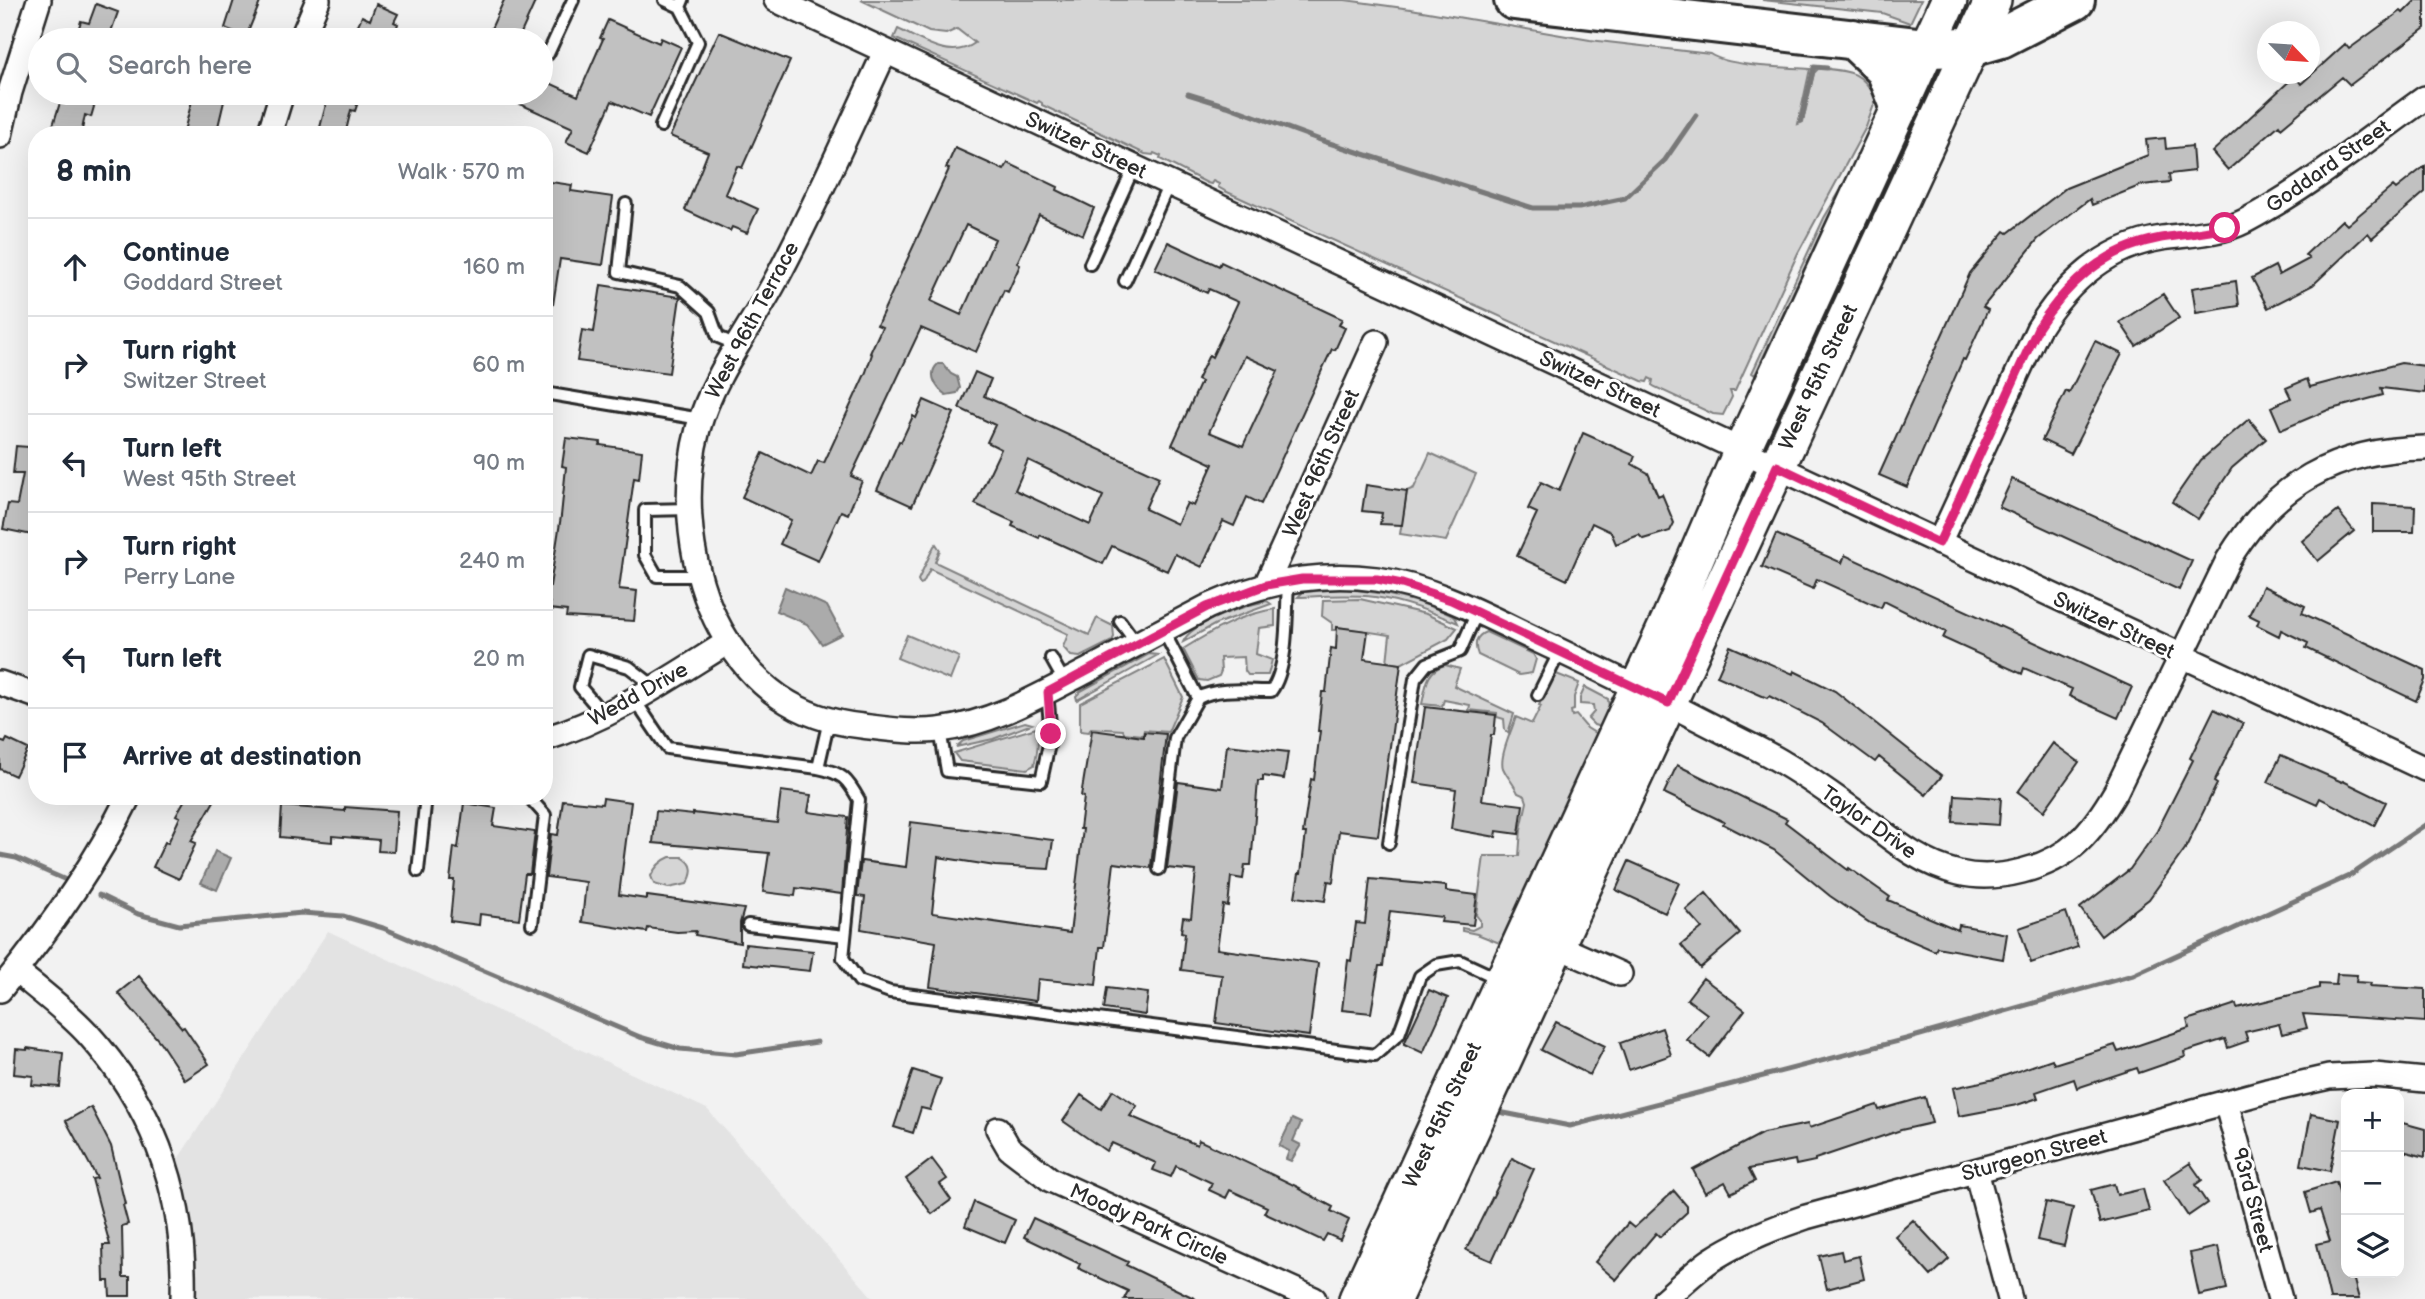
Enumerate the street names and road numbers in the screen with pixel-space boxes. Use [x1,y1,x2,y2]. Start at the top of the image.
street label: Switzer Street [1021,106,1151,185]
street label: Goddard Street [2261,114,2396,218]
street label: West 96th Terrace [701,237,804,403]
street label: West 95th Street [1774,300,1863,454]
street label: Switzer Street [1535,345,1665,424]
street label: West 96th Street [1278,385,1365,541]
street label: Switzer Street [2049,586,2179,665]
street label: Wedd Drive [584,657,692,732]
street label: Taylor Drive [1816,780,1921,864]
street label: West 95th Street [1398,1038,1487,1192]
street label: Sturgeon Street [1959,1124,2110,1187]
street label: 93rd Street [2227,1145,2279,1256]
street label: Moody Park Circle [1066,1178,1232,1271]

